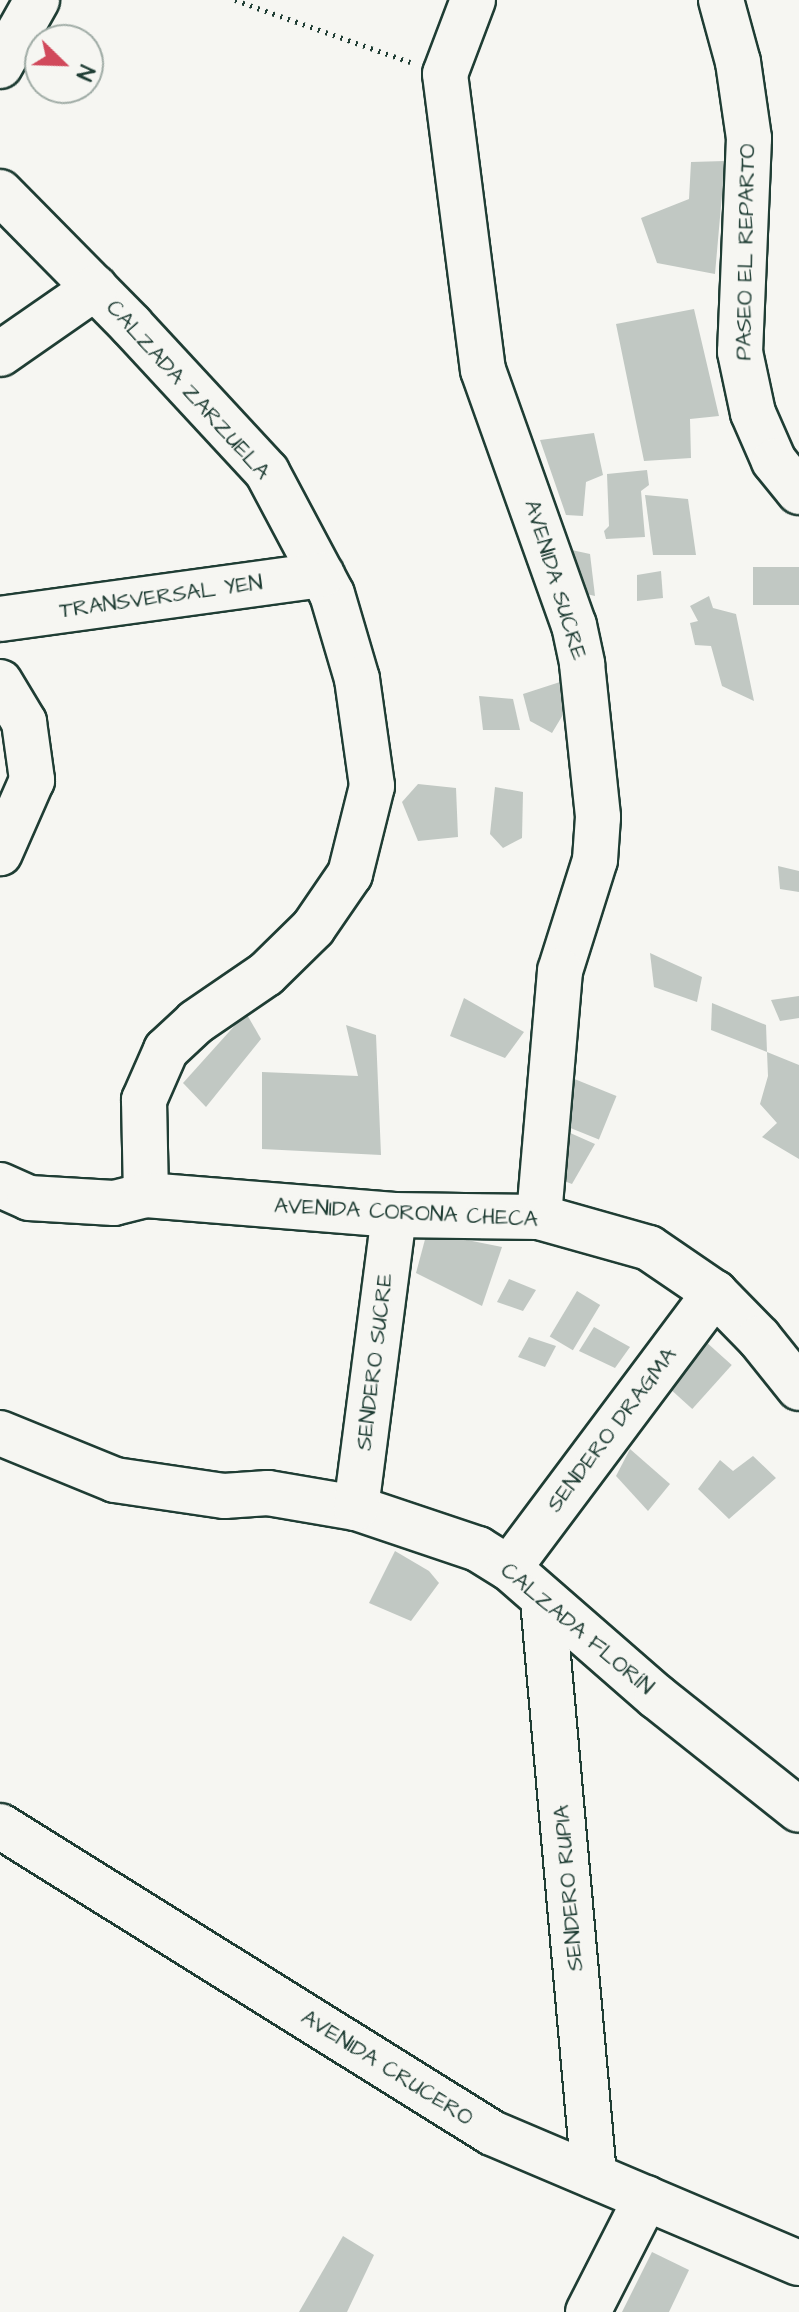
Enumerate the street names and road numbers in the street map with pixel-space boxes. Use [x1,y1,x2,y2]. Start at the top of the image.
street label: PASEO EL REPARTO [731,143,761,361]
street label: CALZADA ZARZUELA [100,295,276,485]
street label: AVENIDA SUCRE [518,497,592,663]
street label: TRANSVERSAL YEN [58,570,264,624]
street label: AVENIDA CORONA CHECA [273,1193,539,1233]
street label: SENDERO SUCRE [351,1272,399,1452]
street label: SENDERO DRAGMA [542,1343,682,1517]
street label: CALZADA FLORÍN [495,1557,659,1701]
street label: SENDERO RUPIA [549,1804,589,1972]
street label: AVENIDA CRUCERO [296,2004,478,2132]

